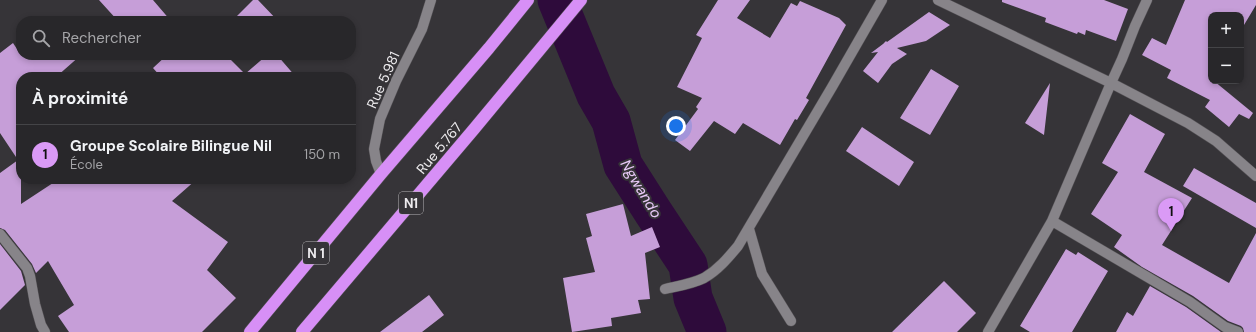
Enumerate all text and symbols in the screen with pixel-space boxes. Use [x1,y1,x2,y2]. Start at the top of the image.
map controls [1208,12,1244,84]
button: + [1208,12,1244,48]
search box [16,16,356,60]
icon: search [30,27,52,49]
text: Rechercher [62,28,141,48]
button: − [1208,48,1244,84]
street label: Rue 5.981 [363,49,403,111]
text: À proximité [32,87,128,109]
your location [666,116,686,136]
street label: Rue 5.767 [412,118,466,178]
text: Groupe Scolaire Bilingue Nil [70,136,272,156]
text: 1 [43,146,47,163]
text: 150 m [304,146,340,163]
text: École [70,156,103,173]
water label: Ngwando [616,156,666,222]
road number: N1 [399,192,423,214]
pin: 1 [1158,198,1184,231]
road number: N 1 [303,242,329,264]

